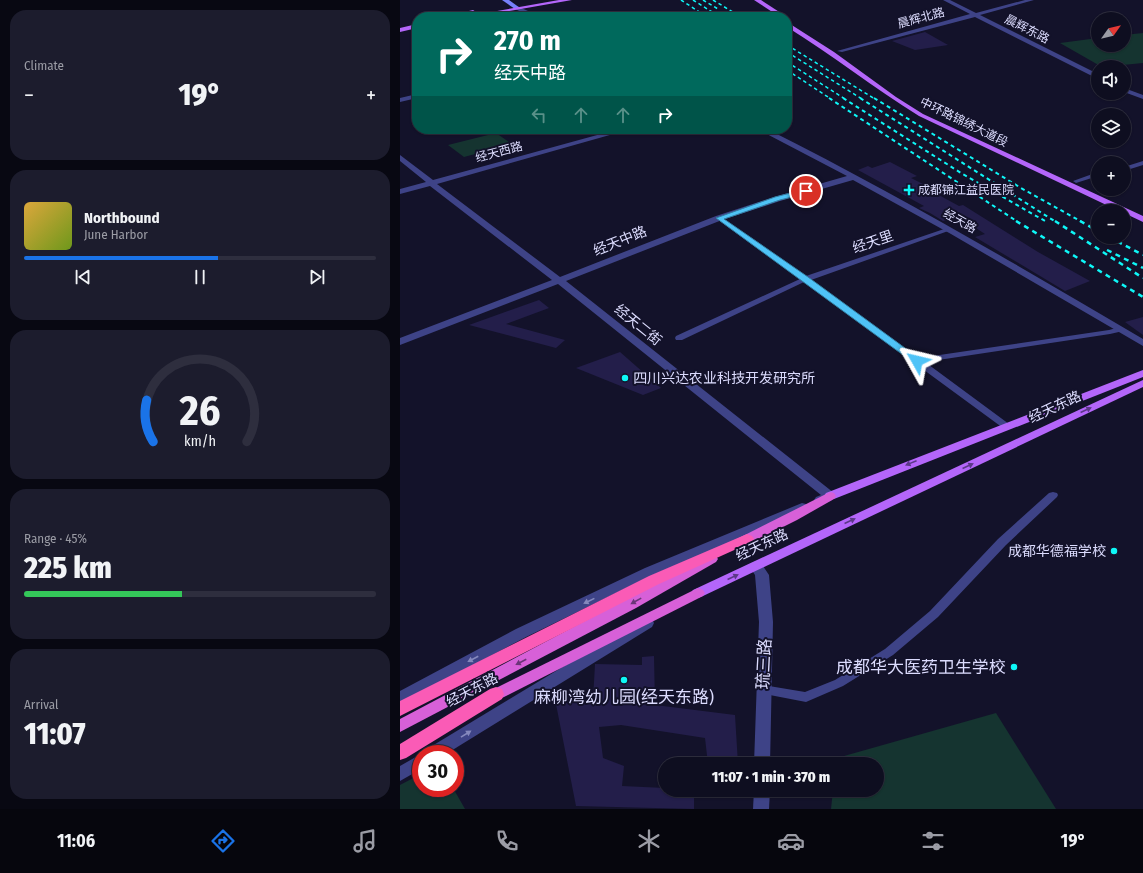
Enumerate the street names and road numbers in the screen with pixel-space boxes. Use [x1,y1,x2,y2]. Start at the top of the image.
street label: 晨辉北路 [896,5,946,31]
street label: 晨辉东路 [1002,12,1052,46]
street label: 中环路锦绣大道段 [918,95,1010,149]
street label: 经天西路 [474,139,524,165]
street label: 经天路 [941,206,979,236]
street label: 经天中路 [591,223,649,259]
street label: 经天里 [850,227,896,257]
street label: 经天二街 [611,301,665,349]
street label: 经天东路 [1026,387,1084,427]
street label: 经天东路 [733,525,791,565]
street label: 琉三路 [752,638,776,690]
street label: 经天东路 [443,669,501,711]

